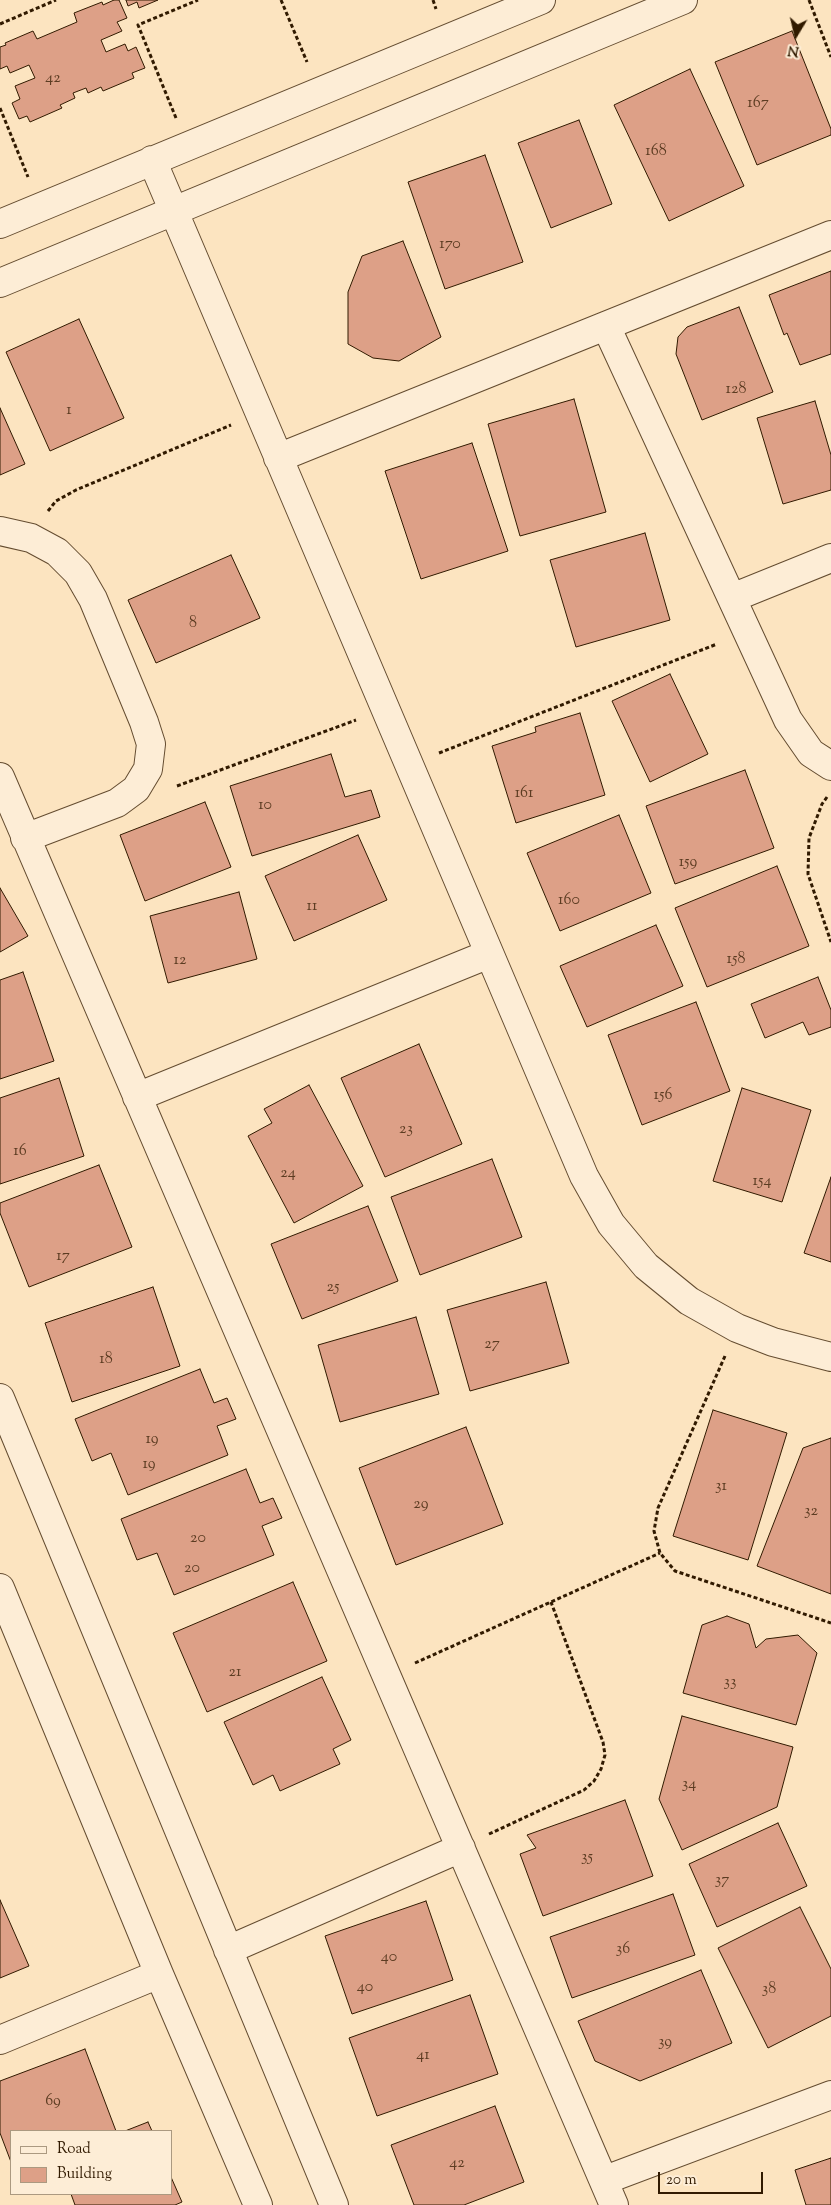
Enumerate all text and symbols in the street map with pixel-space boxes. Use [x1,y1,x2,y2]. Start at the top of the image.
north arrow [771,10,821,60]
text: N [787,39,801,61]
house number: 42 [45,69,61,89]
house number: 167 [747,94,769,114]
house number: 168 [645,142,667,162]
house number: 170 [439,235,461,255]
house number: 128 [726,380,746,400]
house number: 1 [66,401,72,421]
house number: 8 [189,614,197,634]
house number: 161 [515,784,533,804]
house number: 10 [258,796,272,816]
house number: 159 [679,853,697,873]
house number: 160 [558,891,580,911]
house number: 11 [307,897,317,917]
house number: 158 [727,950,745,970]
house number: 12 [174,951,186,971]
house number: 156 [654,1086,672,1106]
house number: 23 [399,1120,413,1140]
house number: 16 [13,1142,27,1162]
house number: 24 [280,1164,296,1184]
house number: 154 [753,1172,771,1192]
house number: 17 [56,1247,70,1267]
house number: 25 [327,1278,339,1298]
house number: 27 [484,1335,500,1355]
house number: 18 [99,1350,113,1370]
house number: 19 [145,1430,159,1450]
house number: 19 [142,1455,156,1475]
house number: 31 [715,1477,727,1497]
house number: 29 [413,1495,429,1515]
house number: 32 [804,1502,818,1522]
house number: 20 [190,1529,206,1549]
house number: 20 [184,1559,200,1579]
house number: 21 [229,1663,241,1683]
house number: 33 [724,1673,736,1693]
house number: 34 [682,1775,696,1795]
house number: 35 [581,1848,593,1868]
house number: 37 [715,1871,729,1891]
house number: 36 [616,1940,630,1960]
house number: 40 [381,1948,397,1968]
house number: 40 [357,1978,373,1998]
house number: 38 [762,1980,776,2000]
house number: 39 [658,2033,672,2053]
house number: 41 [416,2046,430,2066]
house number: 69 [45,2092,61,2112]
legend [10,2130,172,2195]
text: Road [57,2139,91,2160]
house number: 42 [449,2154,465,2174]
scale bar [661,2162,766,2194]
text: Building [57,2164,112,2185]
text: 20 m [666,2170,697,2191]

